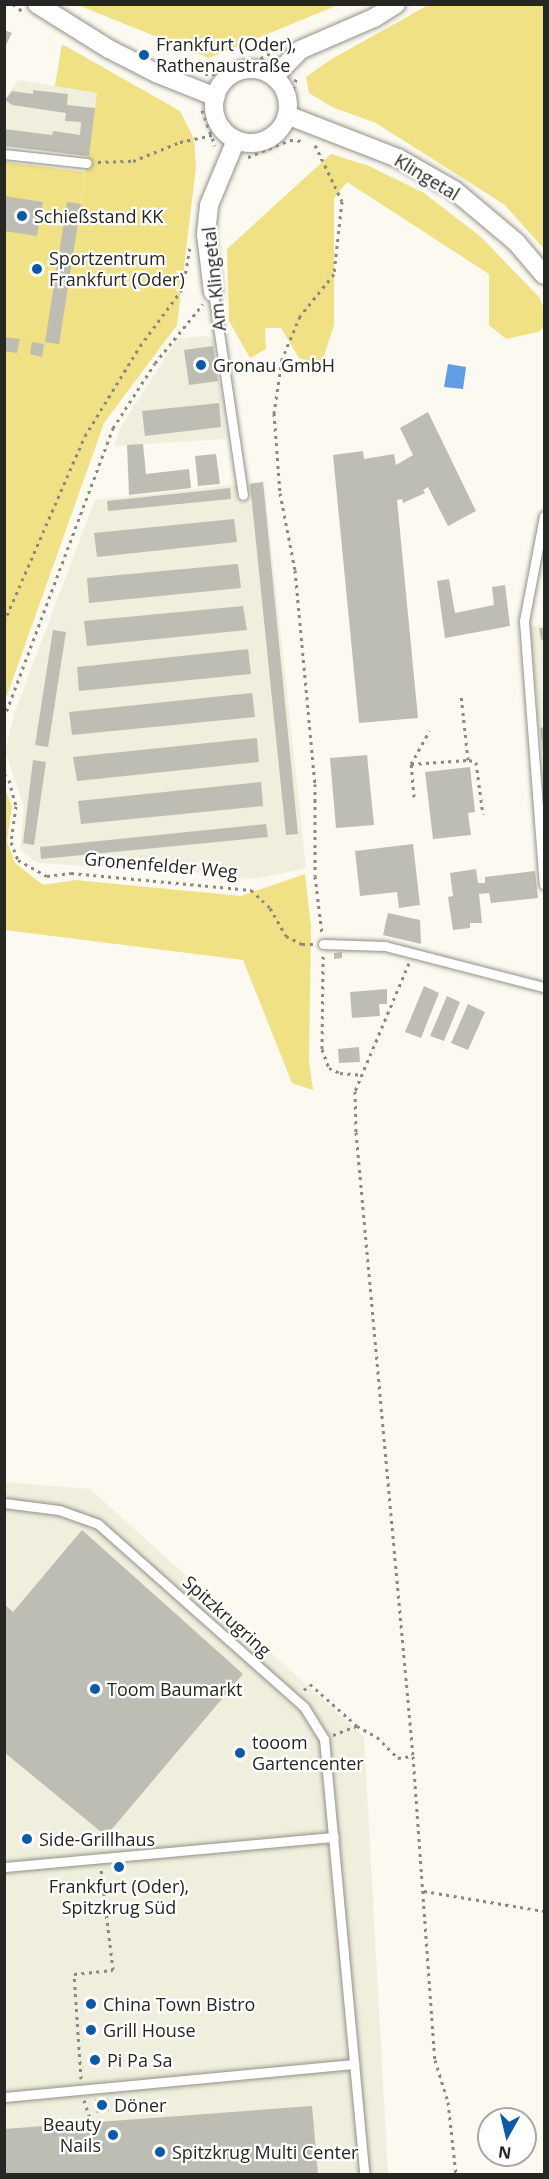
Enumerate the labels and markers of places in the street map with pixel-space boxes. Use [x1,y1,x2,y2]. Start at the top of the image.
place label: Frankfurt (Oder), Rathenaustraße [156,34,296,76]
marker: Frankfurt (Oder), Rathenaustraße [137,48,151,62]
place label: Schießstand KK [34,205,163,227]
marker: Schießstand KK [15,209,29,223]
place label: Sportzentrum Frankfurt (Oder) [49,248,185,290]
marker: Sportzentrum Frankfurt (Oder) [30,262,44,276]
place label: Gronau GmbH [213,354,335,376]
marker: Gronau GmbH [194,358,208,372]
place label: Toom Baumarkt [107,1678,242,1700]
marker: Toom Baumarkt [88,1682,102,1696]
place label: tooom Gartencenter [252,1732,364,1774]
marker: tooom Gartencenter [233,1746,247,1760]
place label: Side-Grillhaus [39,1828,155,1850]
marker: Side-Grillhaus [20,1832,34,1846]
marker: Frankfurt (Oder), Spitzkrug Süd [112,1860,126,1874]
place label: Frankfurt (Oder), Spitzkrug Süd [49,1876,189,1918]
place label: China Town Bistro [103,1993,255,2015]
marker: China Town Bistro [84,1997,98,2011]
place label: Grill House [103,2019,196,2041]
marker: Grill House [84,2023,98,2037]
place label: Pi Pa Sa [107,2049,172,2071]
marker: Pi Pa Sa [88,2053,102,2067]
place label: Döner [114,2094,166,2116]
marker: Döner [95,2098,109,2112]
place label: Beauty Nails [43,2114,101,2156]
marker: Beauty Nails [106,2128,120,2142]
place label: Spitzkrug Multi Center [172,2141,358,2163]
marker: Spitzkrug Multi Center [153,2145,167,2159]

